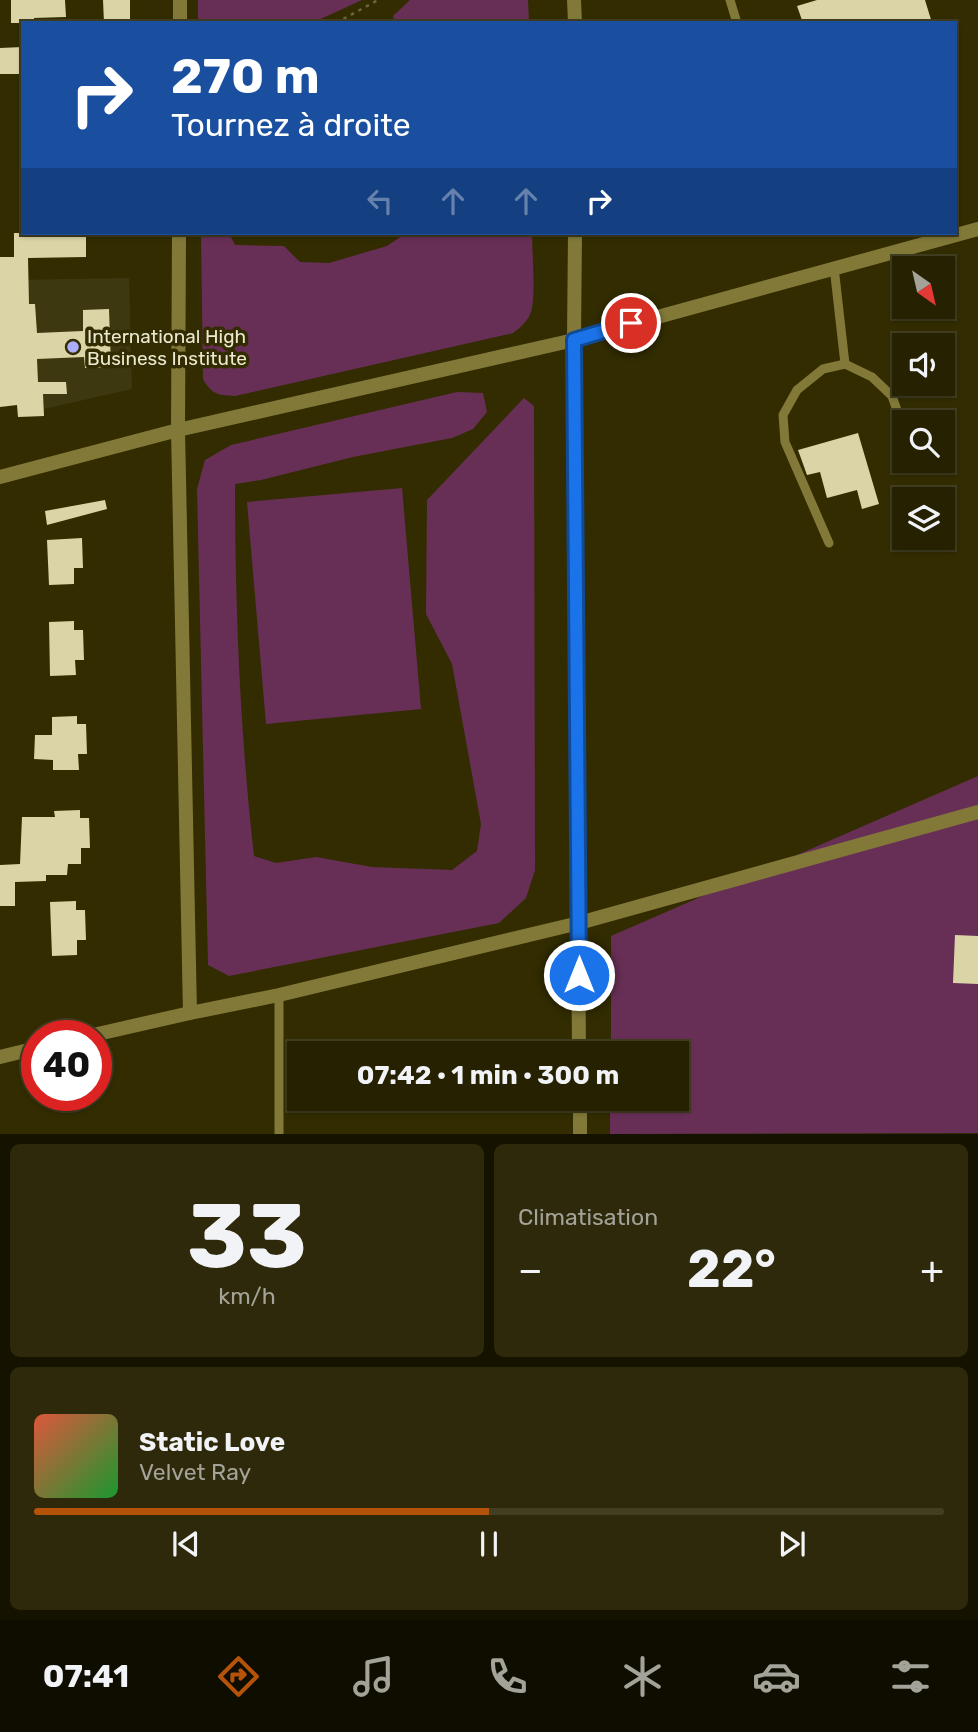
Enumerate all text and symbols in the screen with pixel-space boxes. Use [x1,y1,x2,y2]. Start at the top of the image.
text: 270 m [171,47,320,105]
icon: right [56,49,147,140]
text: Tournez à droite [171,106,411,144]
icon: left [361,182,399,220]
icon: ahead [434,182,472,220]
icon: ahead [507,182,545,220]
icon: right [580,182,618,220]
north arrow [892,256,956,318]
map controls [892,256,955,550]
pin [601,293,661,353]
icon: arrive [612,304,650,342]
place label: International High Business Institute [87,325,247,370]
button: sound [892,333,955,396]
marker: International High Business Institute [65,339,81,355]
button: search [892,410,955,473]
button: layers [892,487,955,550]
position arrow [542,938,616,1012]
speed limit sign: 40 [21,1020,112,1111]
text: 07:42 · 1 min · 300 m [357,1060,619,1091]
text: 33 [187,1182,307,1290]
text: Climatisation [518,1203,658,1231]
text: 22° [687,1238,776,1300]
text: − [518,1247,543,1293]
text: + [920,1247,944,1293]
text: km/h [218,1282,276,1310]
text: Static Love [139,1427,285,1458]
text: Velvet Ray [139,1458,251,1486]
icon: previous [167,1525,205,1563]
icon: pause [470,1525,508,1563]
icon: next [773,1525,811,1563]
icon: directions [214,1652,263,1701]
icon: music [349,1652,398,1701]
icon: phone [483,1652,532,1701]
icon: climate [618,1652,667,1701]
icon: car [752,1652,801,1701]
icon: filters [886,1652,935,1701]
text: 07:41 [43,1657,129,1695]

